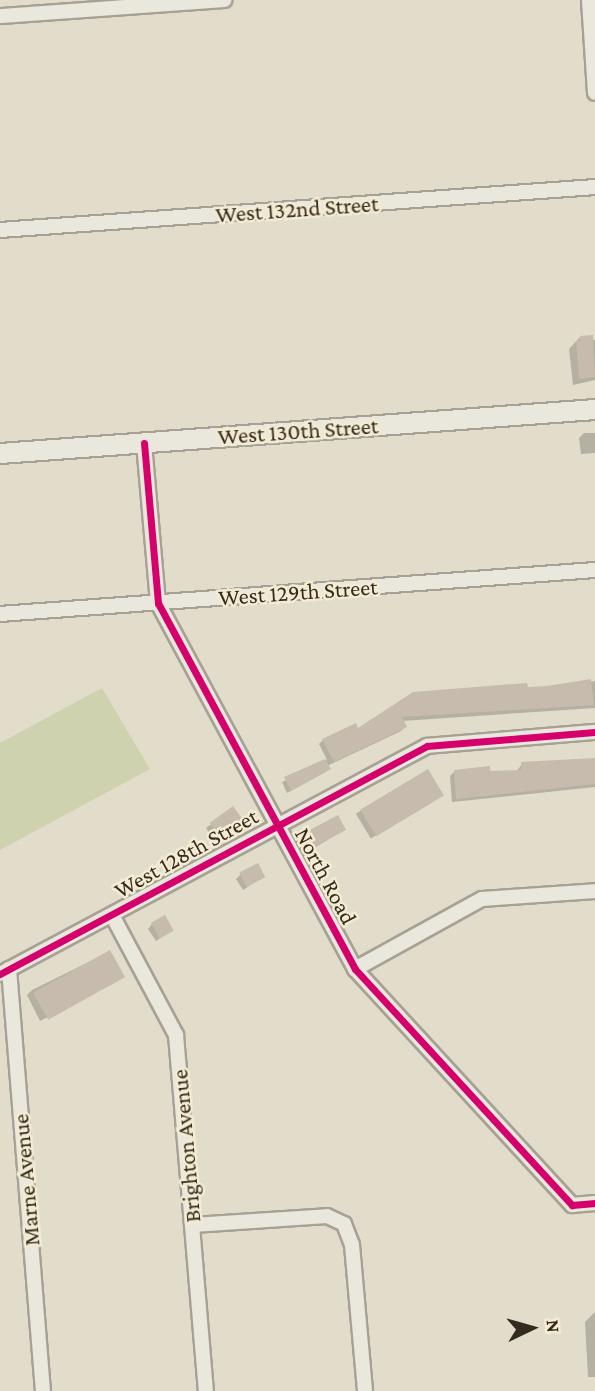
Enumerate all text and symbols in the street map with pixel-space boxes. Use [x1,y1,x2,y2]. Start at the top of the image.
street label: West 132nd Street [215,190,379,228]
street label: West 130th Street [217,412,379,450]
street label: West 129th Street [217,573,379,611]
street label: West 128th Street [109,802,263,904]
street label: North Road [289,823,363,929]
street label: Brighton Avenue [166,1068,206,1224]
street label: Marne Avenue [6,1113,46,1247]
north arrow [497,1293,567,1363]
text: N [542,1319,564,1333]

